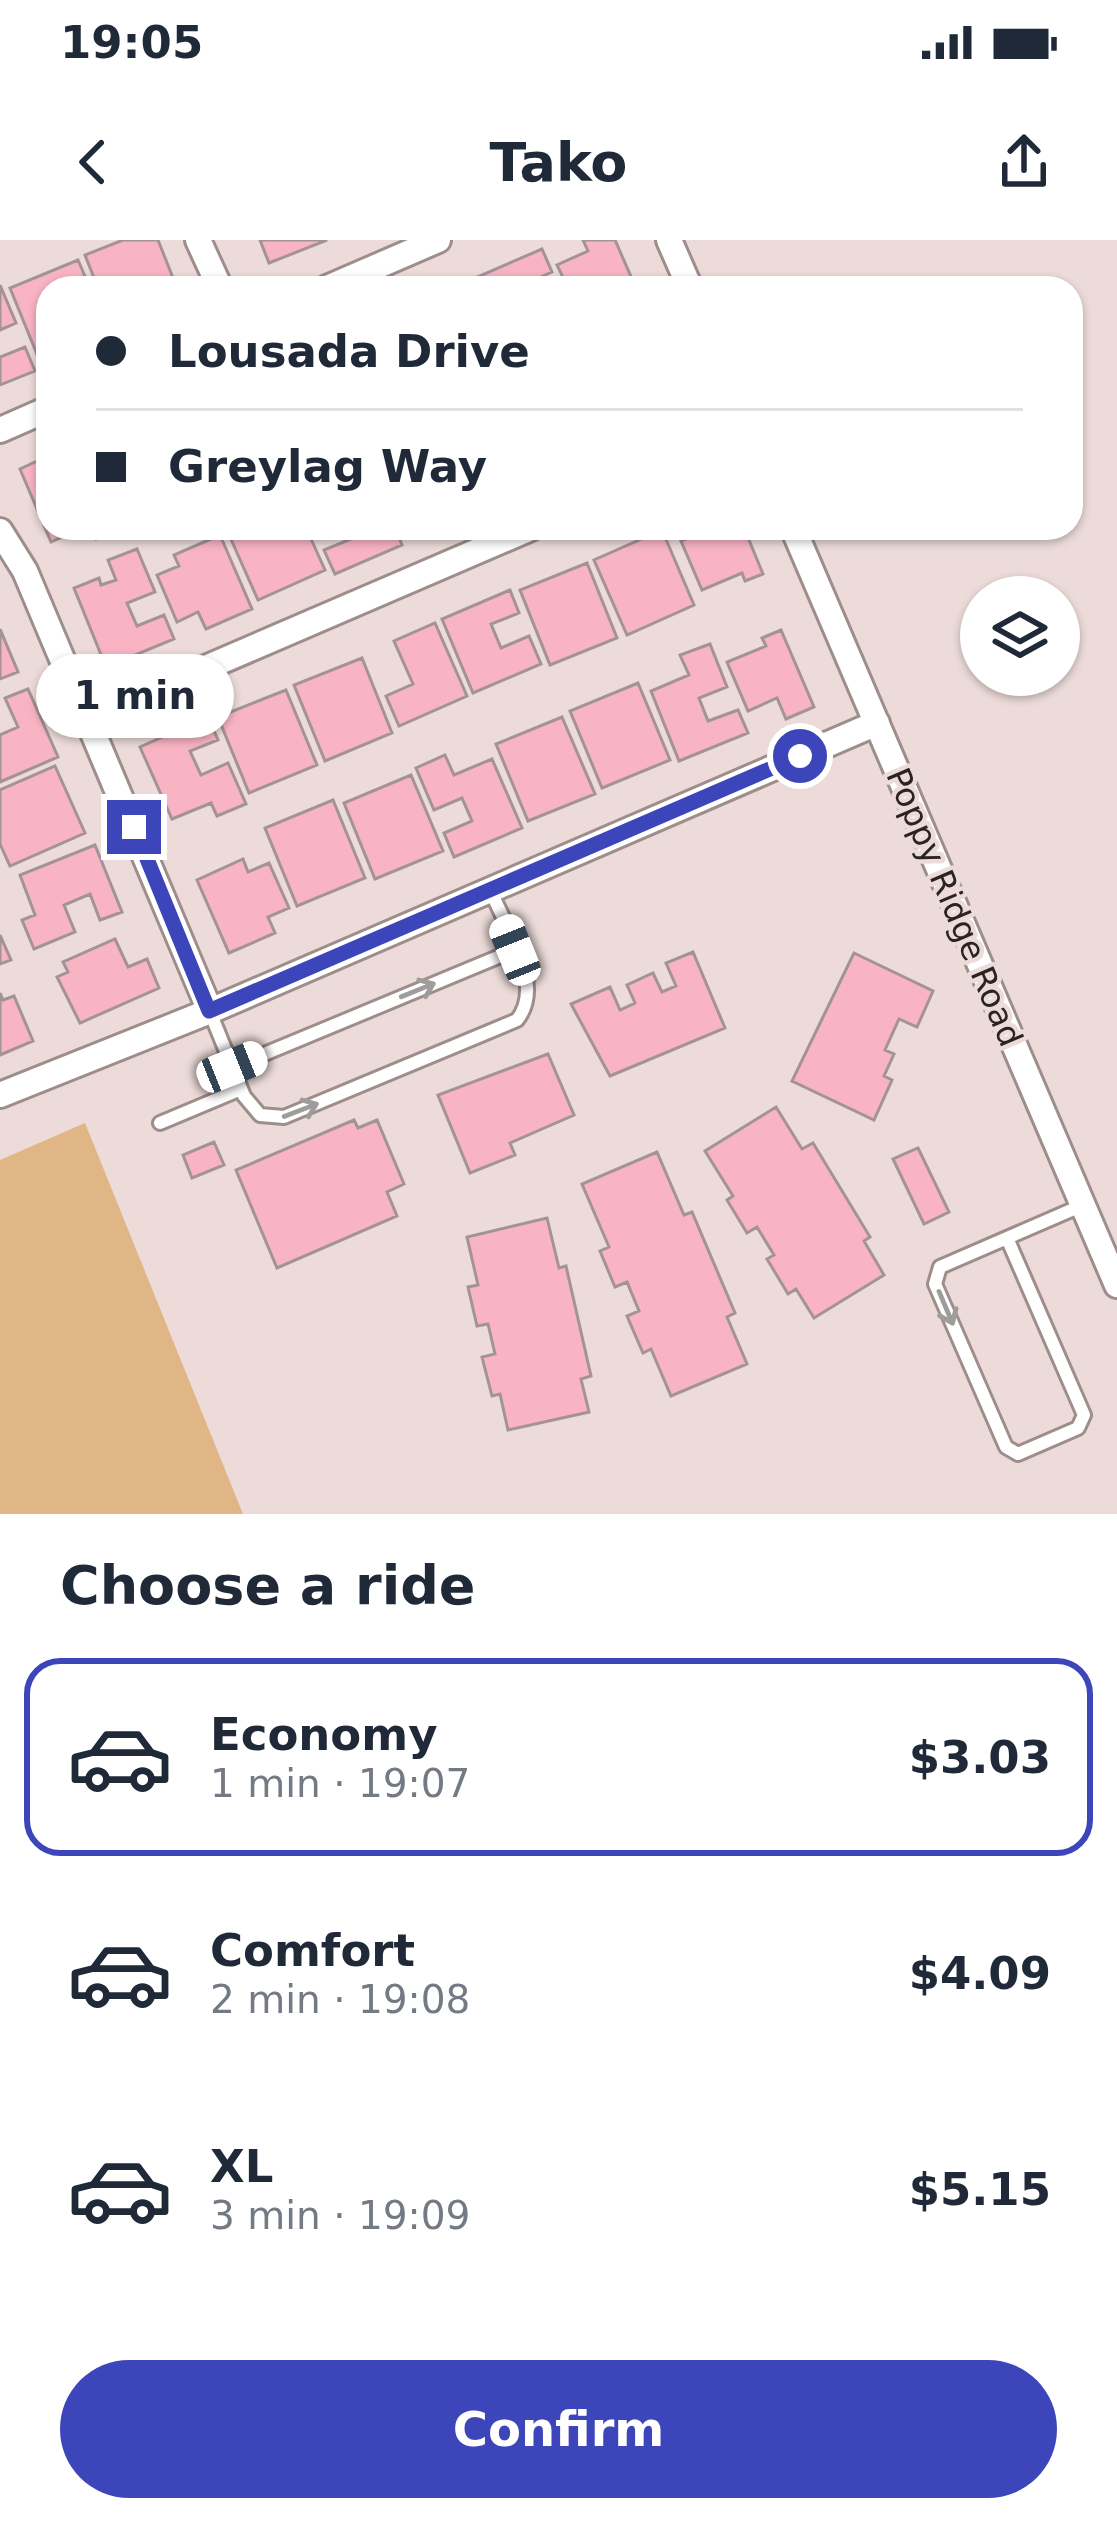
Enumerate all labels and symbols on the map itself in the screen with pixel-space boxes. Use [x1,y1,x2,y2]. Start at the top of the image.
callout: 1 min [35,653,233,737]
route start [773,729,827,783]
street label: Poppy Ridge Road [878,762,1031,1052]
route end [107,800,161,854]
car [485,910,545,990]
one-way arrow [399,978,436,999]
car [192,1037,272,1097]
one-way arrow [282,1097,319,1119]
one-way arrow [936,1289,958,1325]

